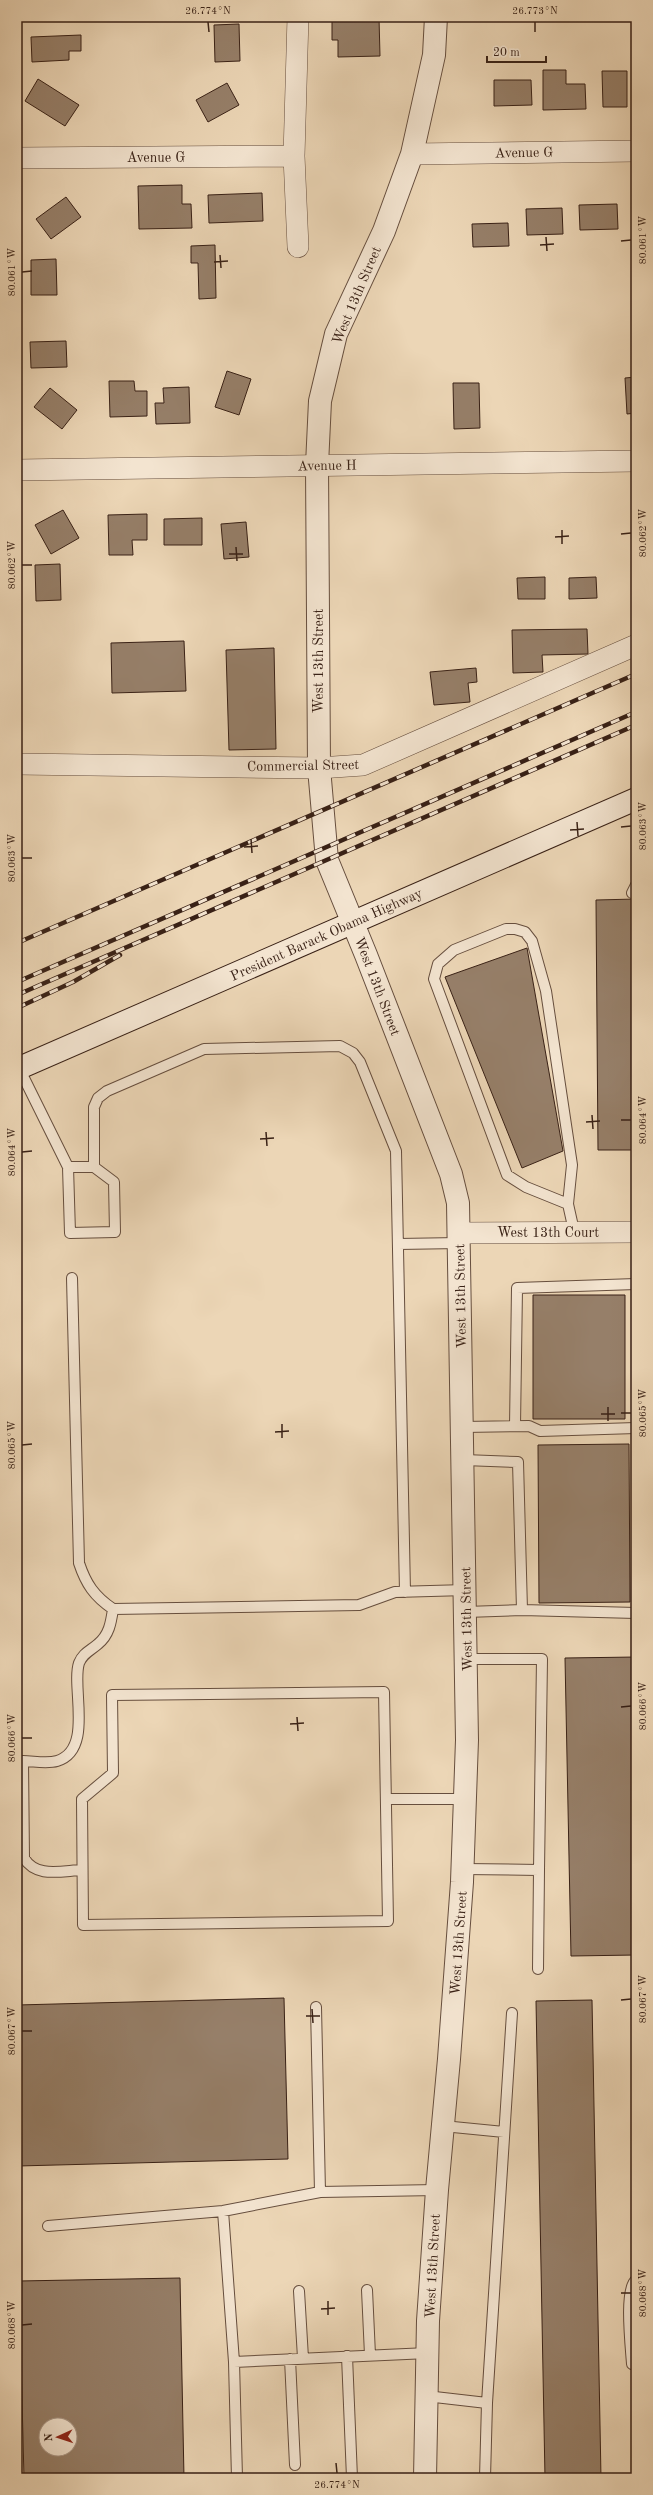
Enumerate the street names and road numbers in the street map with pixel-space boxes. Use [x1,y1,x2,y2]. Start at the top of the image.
street label: Avenue G [495,145,553,161]
street label: Avenue G [127,151,185,165]
street label: West 13th Street [330,244,384,346]
street label: Avenue H [297,458,357,474]
street label: West 13th Street [312,609,326,713]
street label: Commercial Street [247,758,359,774]
street label: President Barack Obama Highway [228,886,425,984]
street label: West 13th Street [352,935,402,1038]
street label: West 13th Court [497,1226,599,1240]
street label: West 13th Street [453,1243,469,1348]
street label: West 13th Street [459,1566,475,1671]
street label: West 13th Street [448,1890,470,1996]
street label: West 13th Street [423,2213,443,2319]

